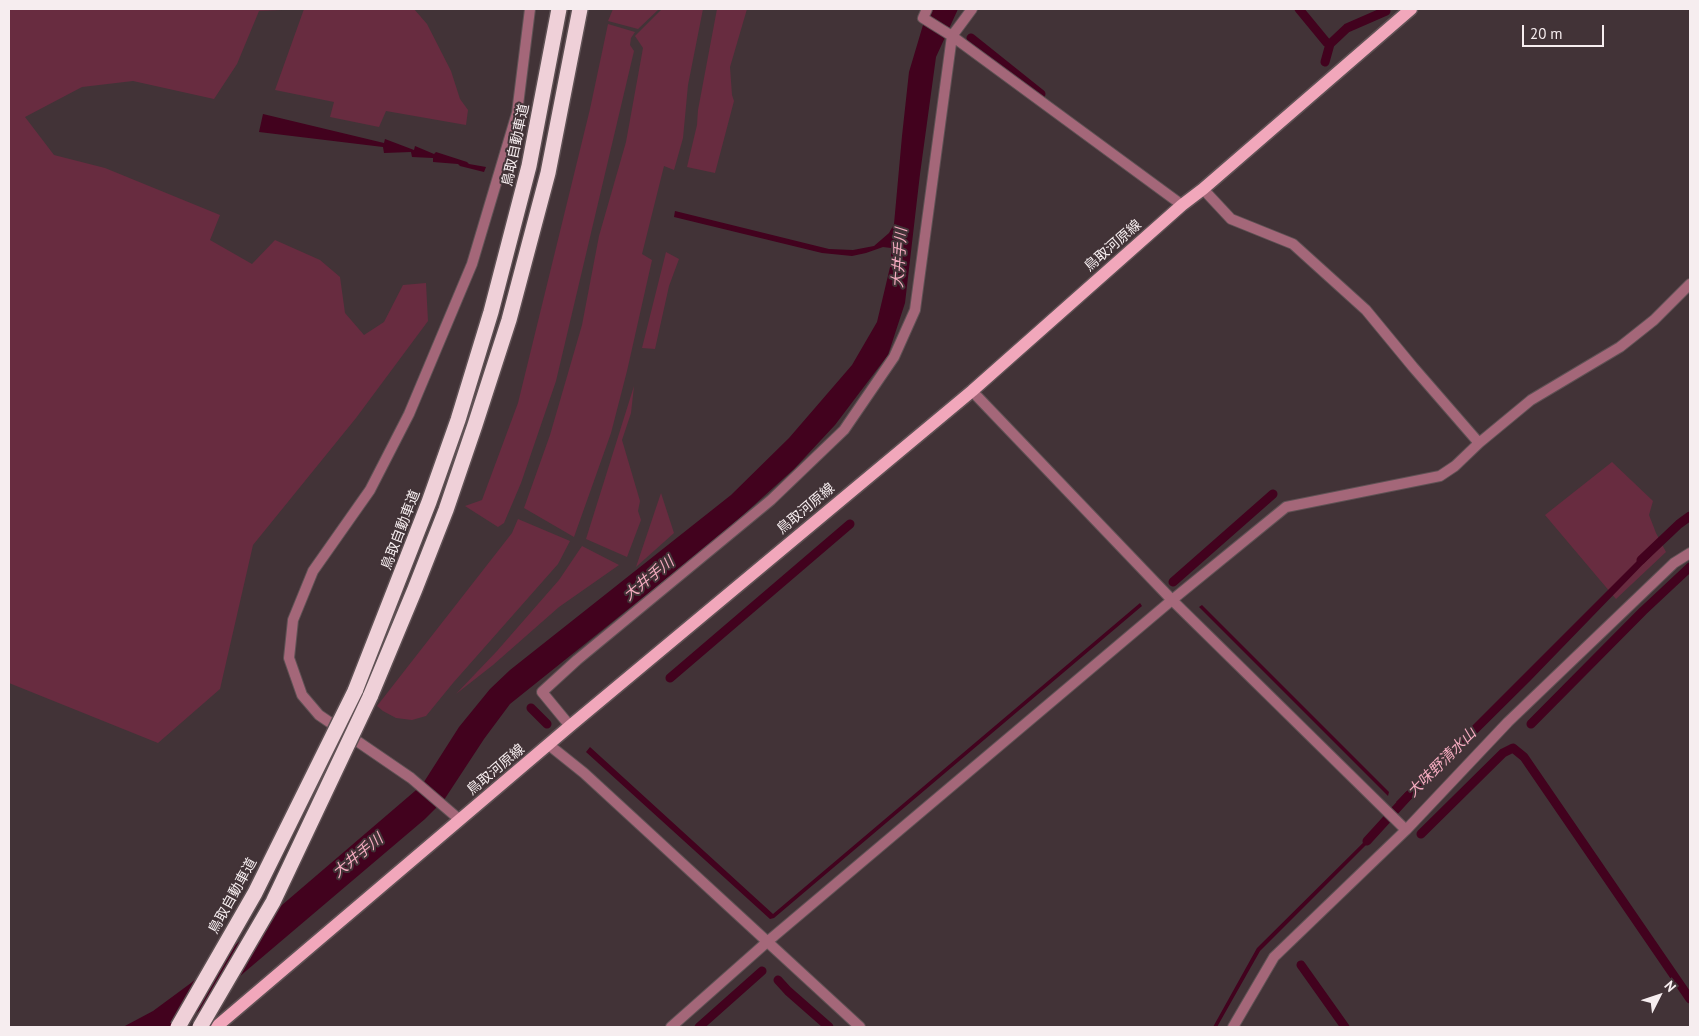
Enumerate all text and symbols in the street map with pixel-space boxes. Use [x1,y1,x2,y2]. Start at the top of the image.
scale bar [1524,15,1606,47]
text: 20 m [1530,24,1563,43]
street label: 鳥取自動車道 [499,102,533,188]
street label: 鳥取河原線 [1081,217,1145,275]
water label: 大井手川 [889,227,911,289]
street label: 鳥取河原線 [774,480,838,538]
street label: 鳥取自動車道 [378,488,424,572]
water label: 大井手川 [620,553,678,605]
water label: 大味野清水山 [1404,725,1480,801]
street label: 鳥取河原線 [464,741,528,799]
water label: 大井手川 [329,830,387,882]
street label: 鳥取自動車道 [205,855,261,937]
north arrow [1634,971,1684,1021]
text: N [1661,977,1680,996]

